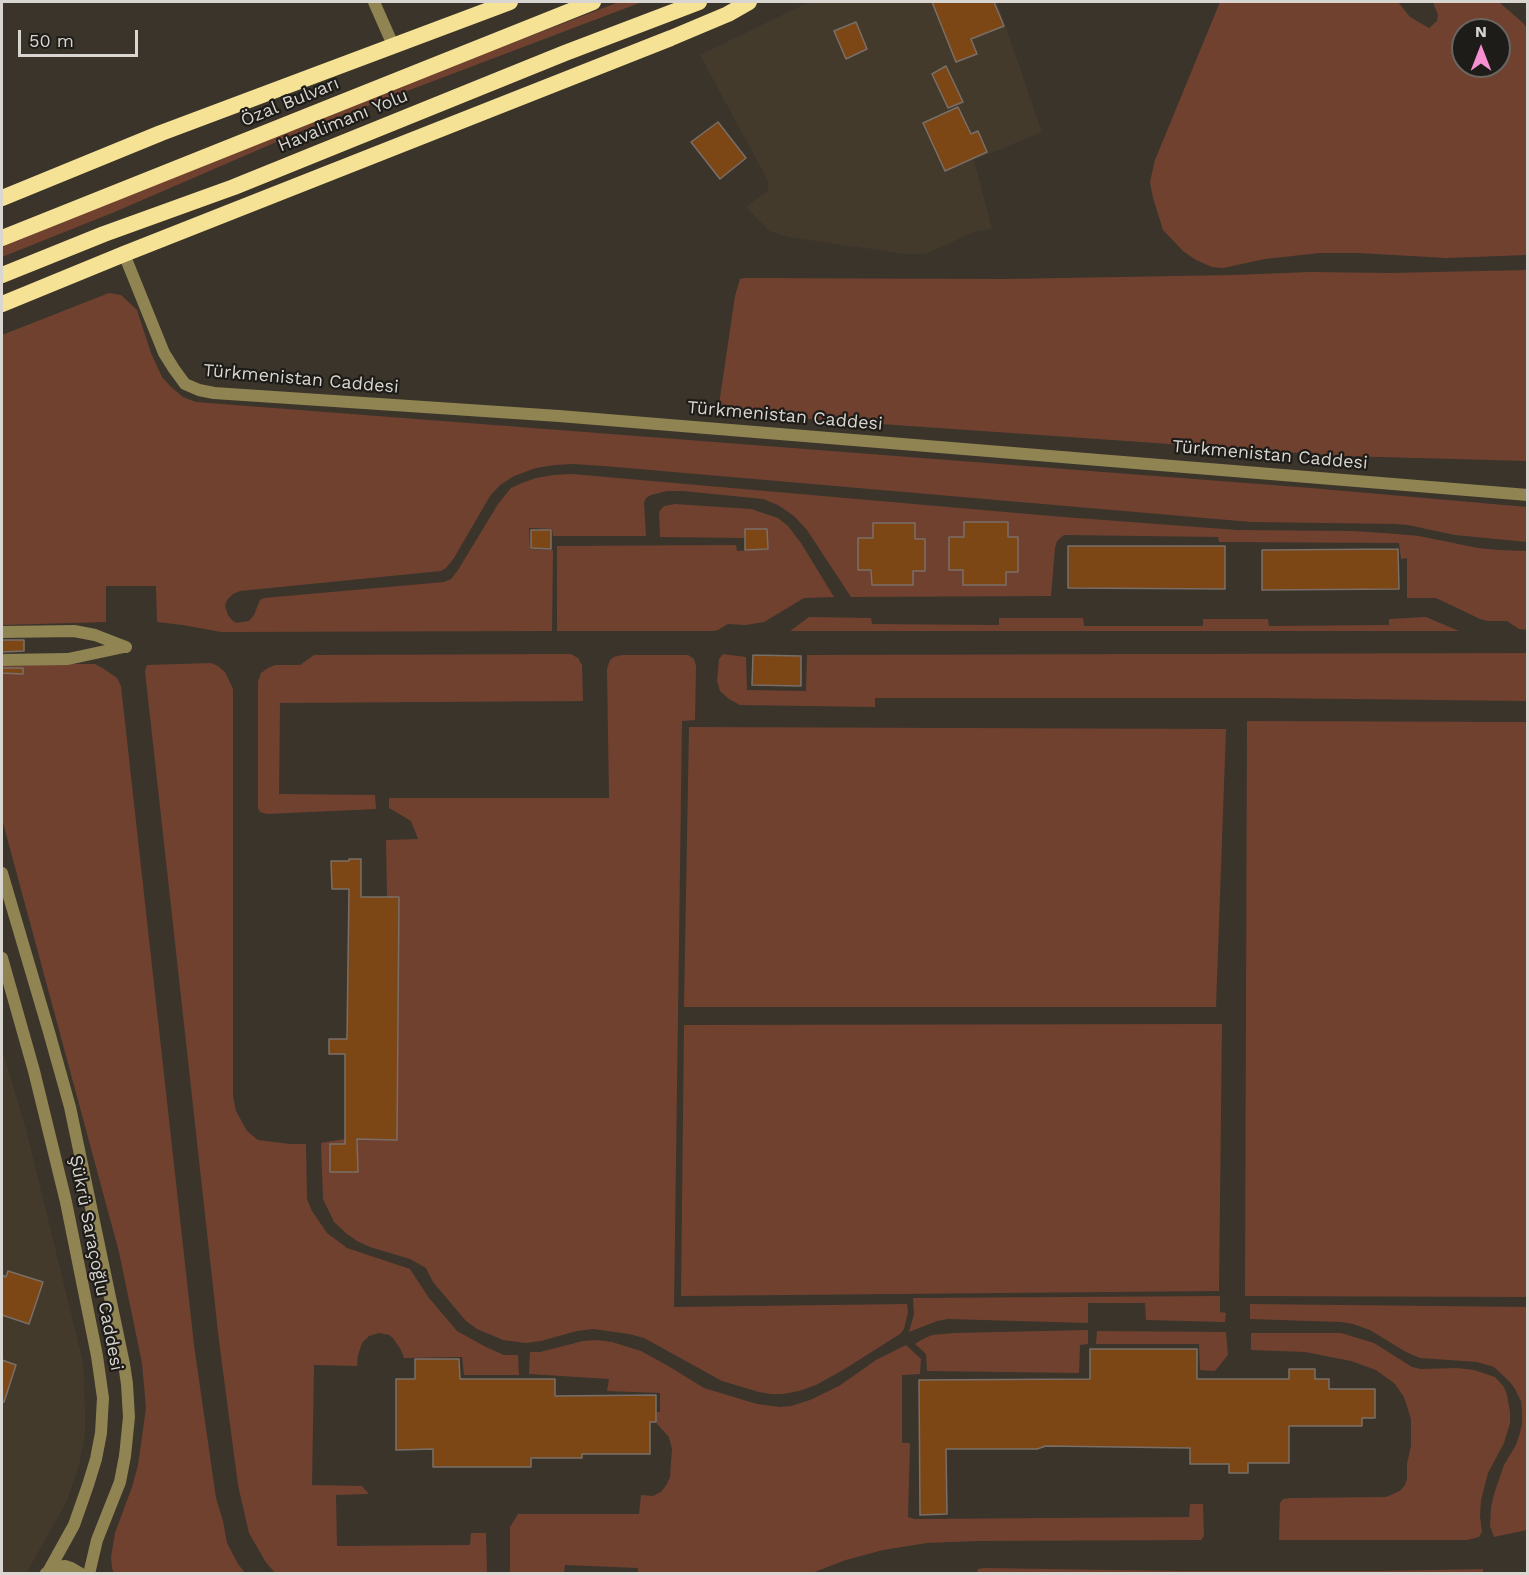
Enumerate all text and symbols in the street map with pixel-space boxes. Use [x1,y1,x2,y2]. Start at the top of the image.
scale bar [21,18,141,56]
north arrow [1451,18,1511,78]
text: N [1475,22,1487,41]
text: 50 m [29,30,74,51]
street label: Özal Bulvarı [238,72,342,132]
street label: Havalimanı Yolu [275,85,411,157]
street label: Türkmenistan Caddesi [202,360,400,398]
street label: Türkmenistan Caddesi [686,397,884,435]
street label: Türkmenistan Caddesi [1171,436,1369,474]
street label: Şükrü Saraçoğlu Caddesi [64,1153,128,1373]

